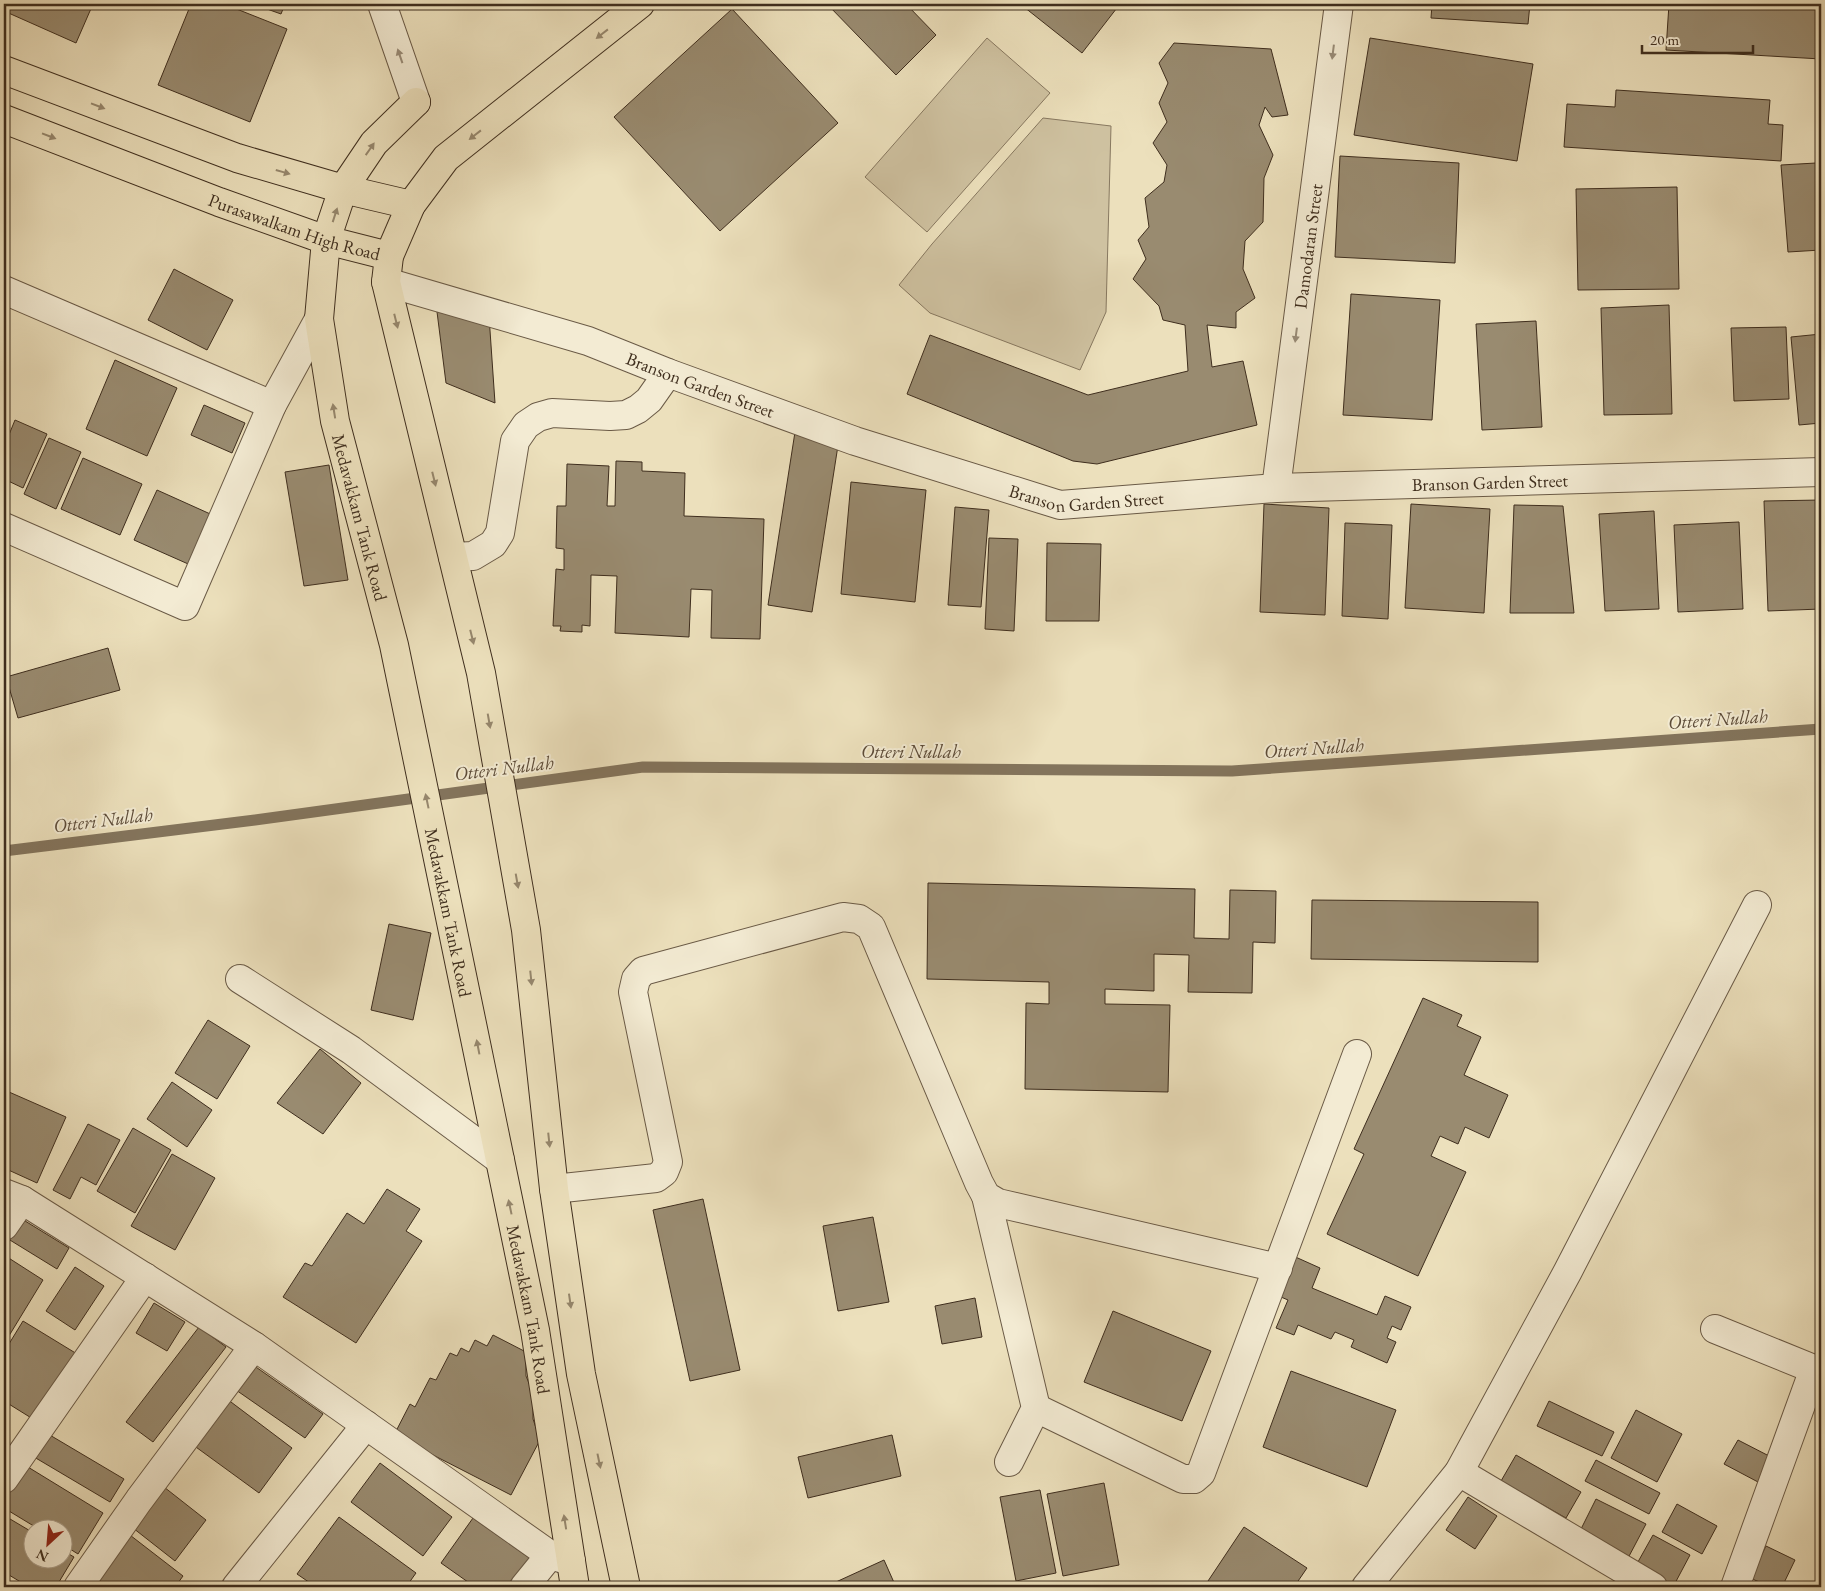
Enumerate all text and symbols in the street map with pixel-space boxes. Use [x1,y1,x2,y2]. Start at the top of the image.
scale bar [1642,22,1754,54]
one-way arrow [596,29,609,40]
text: 20 m [1650,30,1679,49]
one-way arrow [1329,44,1337,60]
one-way arrow [396,48,404,63]
one-way arrow [91,103,106,110]
one-way arrow [469,130,482,141]
one-way arrow [42,132,57,140]
one-way arrow [365,142,375,156]
one-way arrow [276,168,291,176]
street label: Damodaran Street [1288,182,1327,310]
street label: Purasawalkam High Road [205,188,384,265]
one-way arrow [331,207,339,222]
one-way arrow [392,314,400,329]
one-way arrow [1292,327,1300,343]
street label: Branson Garden Street [623,346,778,422]
one-way arrow [329,403,337,419]
street label: Medavakkam Tank Road [327,431,394,604]
street label: Branson Garden Street [1411,468,1569,496]
one-way arrow [430,471,438,486]
street label: Branson Garden Street [1006,478,1165,517]
one-way arrow [468,629,476,644]
water label: Otteri Nullah [1667,703,1769,735]
one-way arrow [486,713,494,729]
water label: Otteri Nullah [1263,732,1365,764]
water label: Otteri Nullah [861,739,961,764]
water label: Otteri Nullah [453,749,555,787]
one-way arrow [422,792,430,808]
water label: Otteri Nullah [52,801,154,839]
street label: Medavakkam Tank Road [420,826,478,1000]
one-way arrow [514,873,522,889]
one-way arrow [527,970,535,986]
one-way arrow [473,1039,481,1055]
one-way arrow [545,1132,553,1148]
one-way arrow [506,1199,514,1214]
street label: Medavakkam Tank Road [502,1222,556,1396]
one-way arrow [566,1293,574,1309]
one-way arrow [595,1453,603,1468]
one-way arrow [561,1513,569,1529]
north arrow [22,1518,72,1568]
text: N [33,1545,51,1566]

